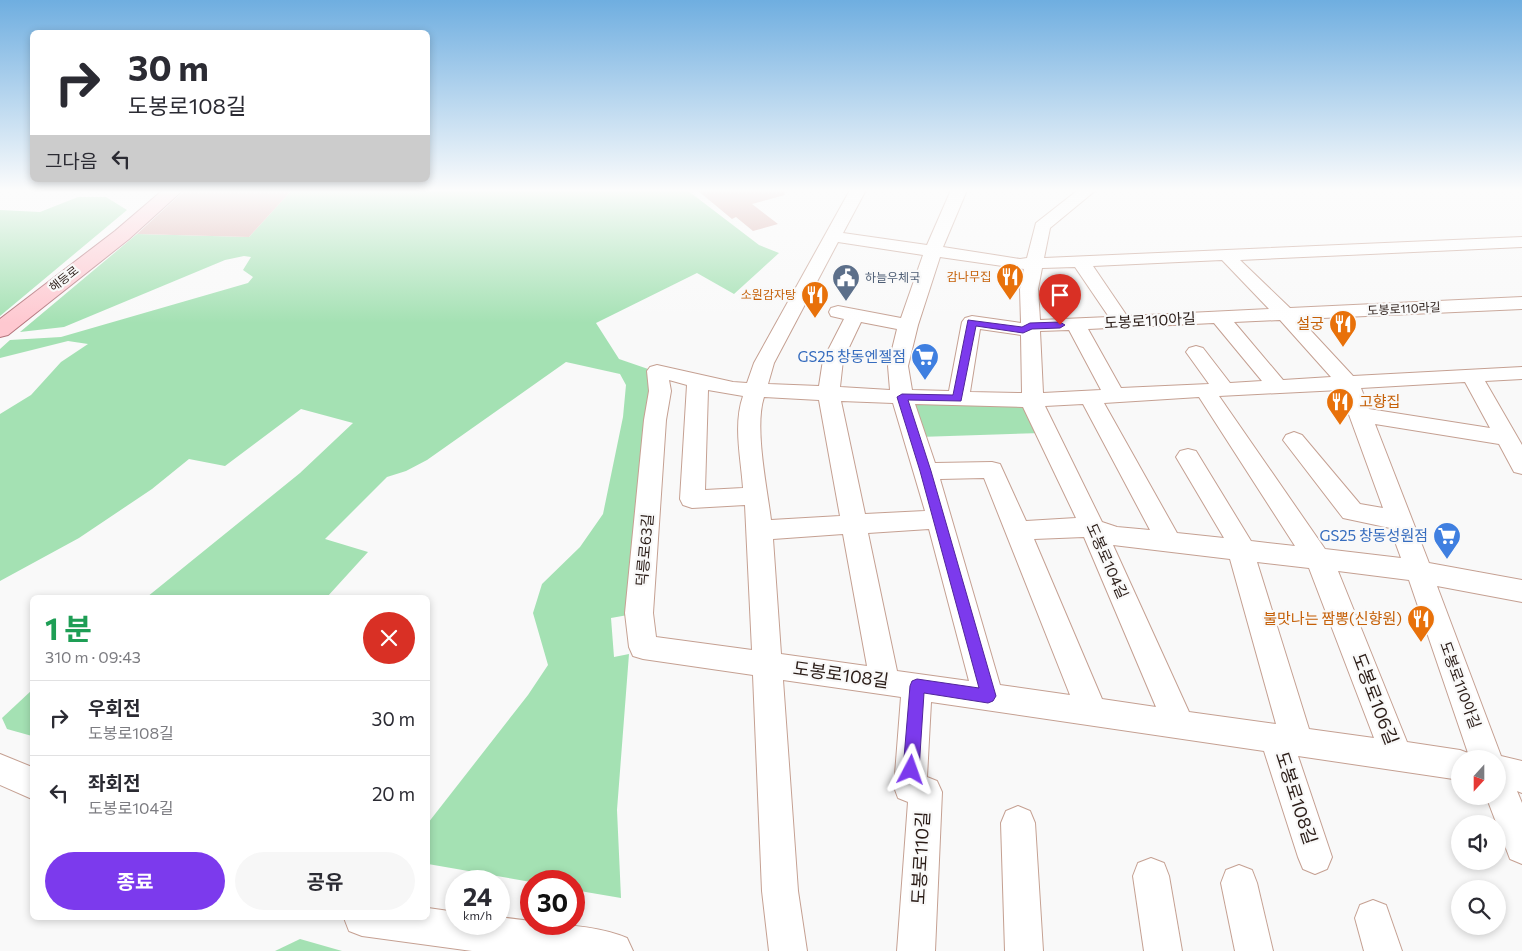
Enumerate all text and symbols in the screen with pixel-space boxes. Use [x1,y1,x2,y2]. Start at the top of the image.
text: 30 m [128,45,209,88]
icon: right [45,50,110,115]
text: 도봉로108길 [128,92,246,119]
icon: left [107,145,135,173]
text: 그다음 [45,149,97,172]
street label: 해등로 [46,262,81,294]
restaurant icon: 감나무집 [995,262,1025,301]
public building icon: 하늘우체국 [831,263,861,302]
place label: 감나무집 [947,269,991,283]
place label: 하늘우체국 [865,270,920,284]
pin [1039,274,1081,325]
restaurant icon: 소원감자탕 [800,280,830,319]
icon: arrive [1046,281,1074,309]
place label: 소원감자탕 [741,287,796,301]
street label: 도봉로110라길 [1367,299,1441,317]
street label: 도봉로110아길 [1104,309,1196,331]
restaurant icon: 설궁 [1328,309,1358,348]
place label: 설궁 [1296,314,1324,332]
supermarket icon: GS25 창동엔젤점 [910,342,940,381]
place label: GS25 창동엔젤점 [797,347,906,365]
restaurant icon: 고향집 [1325,387,1355,426]
place label: 고향집 [1359,392,1400,410]
street label: 덕릉로63길 [632,513,656,587]
street label: 도봉로104길 [1083,520,1132,601]
supermarket icon: GS25 창동성원점 [1432,521,1462,560]
place label: GS25 창동성원점 [1319,526,1428,544]
restaurant icon: 불맛나는 짬뽕(신향원) [1406,604,1436,643]
text: 1 분 [45,609,92,646]
place label: 불맛나는 짬뽕(신향원) [1263,609,1402,627]
button: close [363,612,415,664]
street label: 도봉로110아길 [1437,639,1485,731]
text: 310 m · 09:43 [45,647,141,666]
street label: 도봉로106길 [1348,650,1404,748]
street label: 도봉로108길 [792,656,891,692]
text: 우회전 [88,696,140,719]
icon: right [45,704,73,732]
text: 30 m [372,707,415,730]
text: 도봉로108길 [88,723,174,742]
position arrow [884,743,936,795]
street label: 도봉로108길 [1272,748,1322,847]
north arrow [1451,750,1506,805]
map controls [1451,750,1506,935]
text: 좌회전 [88,771,140,794]
icon: left [45,779,73,807]
text: 20 m [372,782,415,805]
text: 도봉로104길 [88,798,174,817]
street label: 도봉로110길 [907,811,933,905]
button: sound [1451,815,1506,870]
button: 종료 [45,852,225,910]
button: 공유 [235,852,415,910]
speed limit sign: 30 [520,870,585,935]
button: search [1451,880,1506,935]
text: 24 [463,881,492,911]
text: km/h [463,908,492,922]

